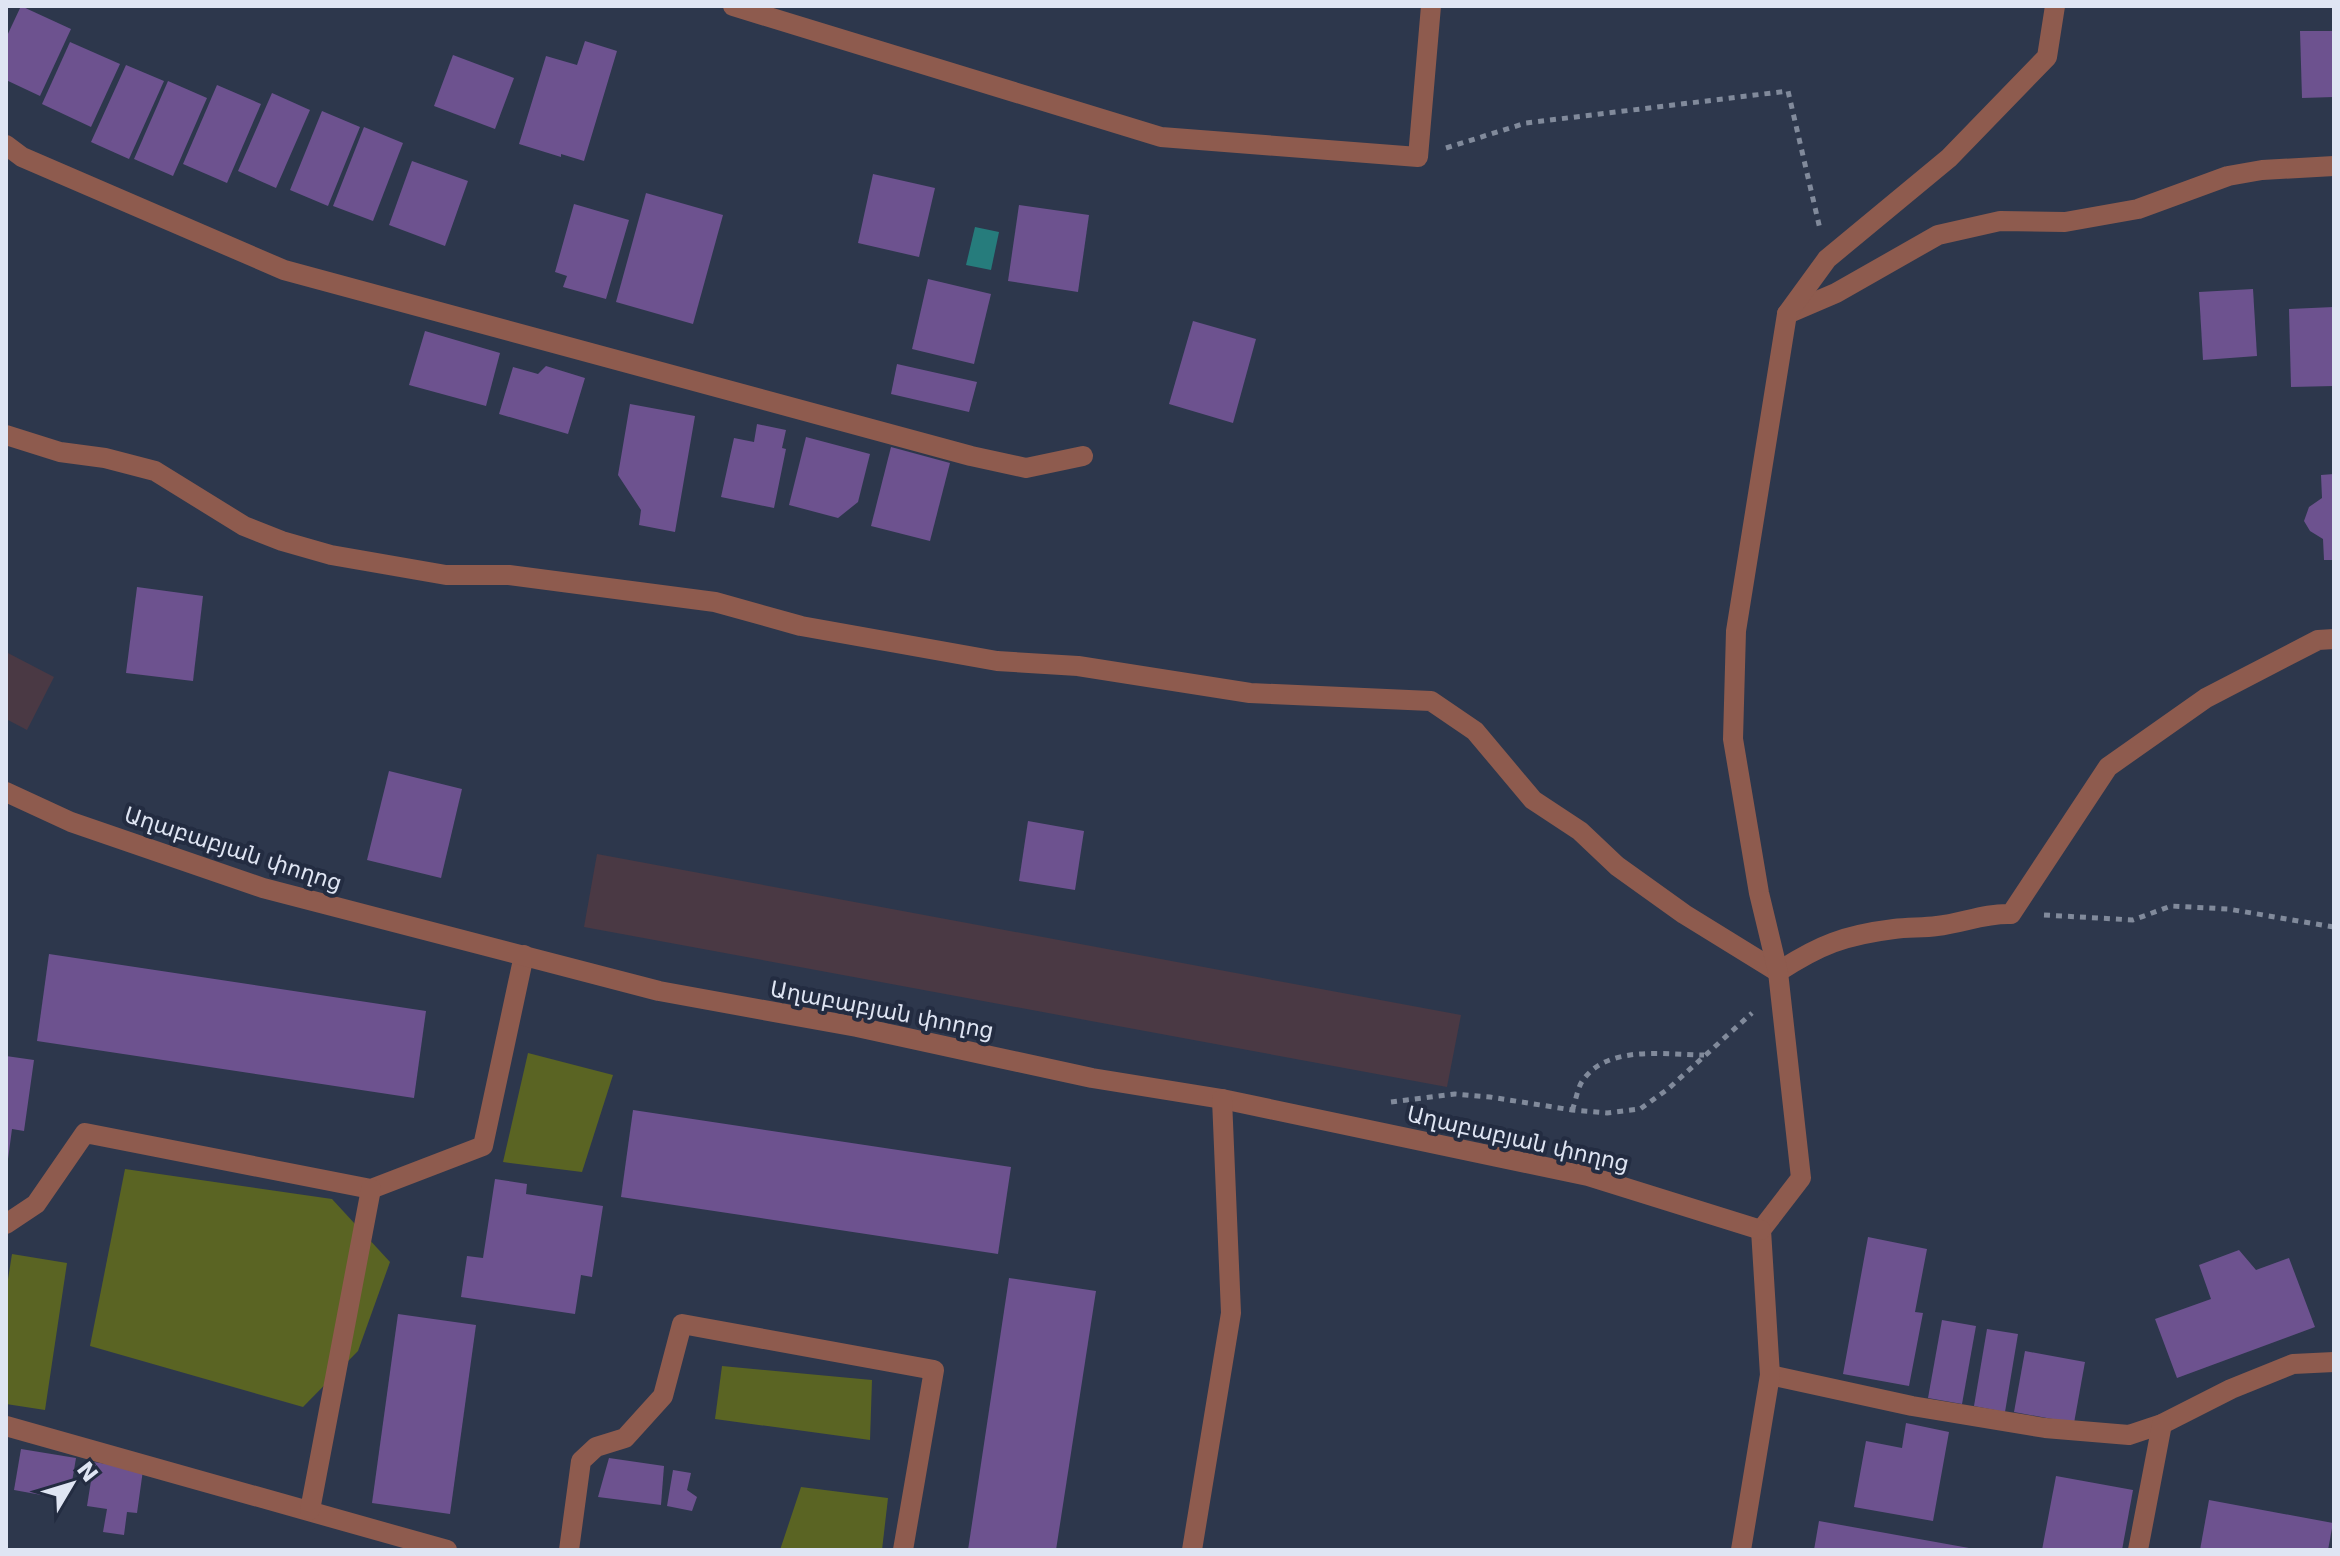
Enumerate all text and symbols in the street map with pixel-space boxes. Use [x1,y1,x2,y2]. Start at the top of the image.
street label: Աղաբաբյան փողոց [121,802,345,896]
street label: Աղաբաբյան փողոց [768,976,996,1044]
street label: Աղաբաբյան փողոց [1405,1101,1631,1177]
north arrow [32,1444,112,1524]
text: N [72,1457,103,1487]

